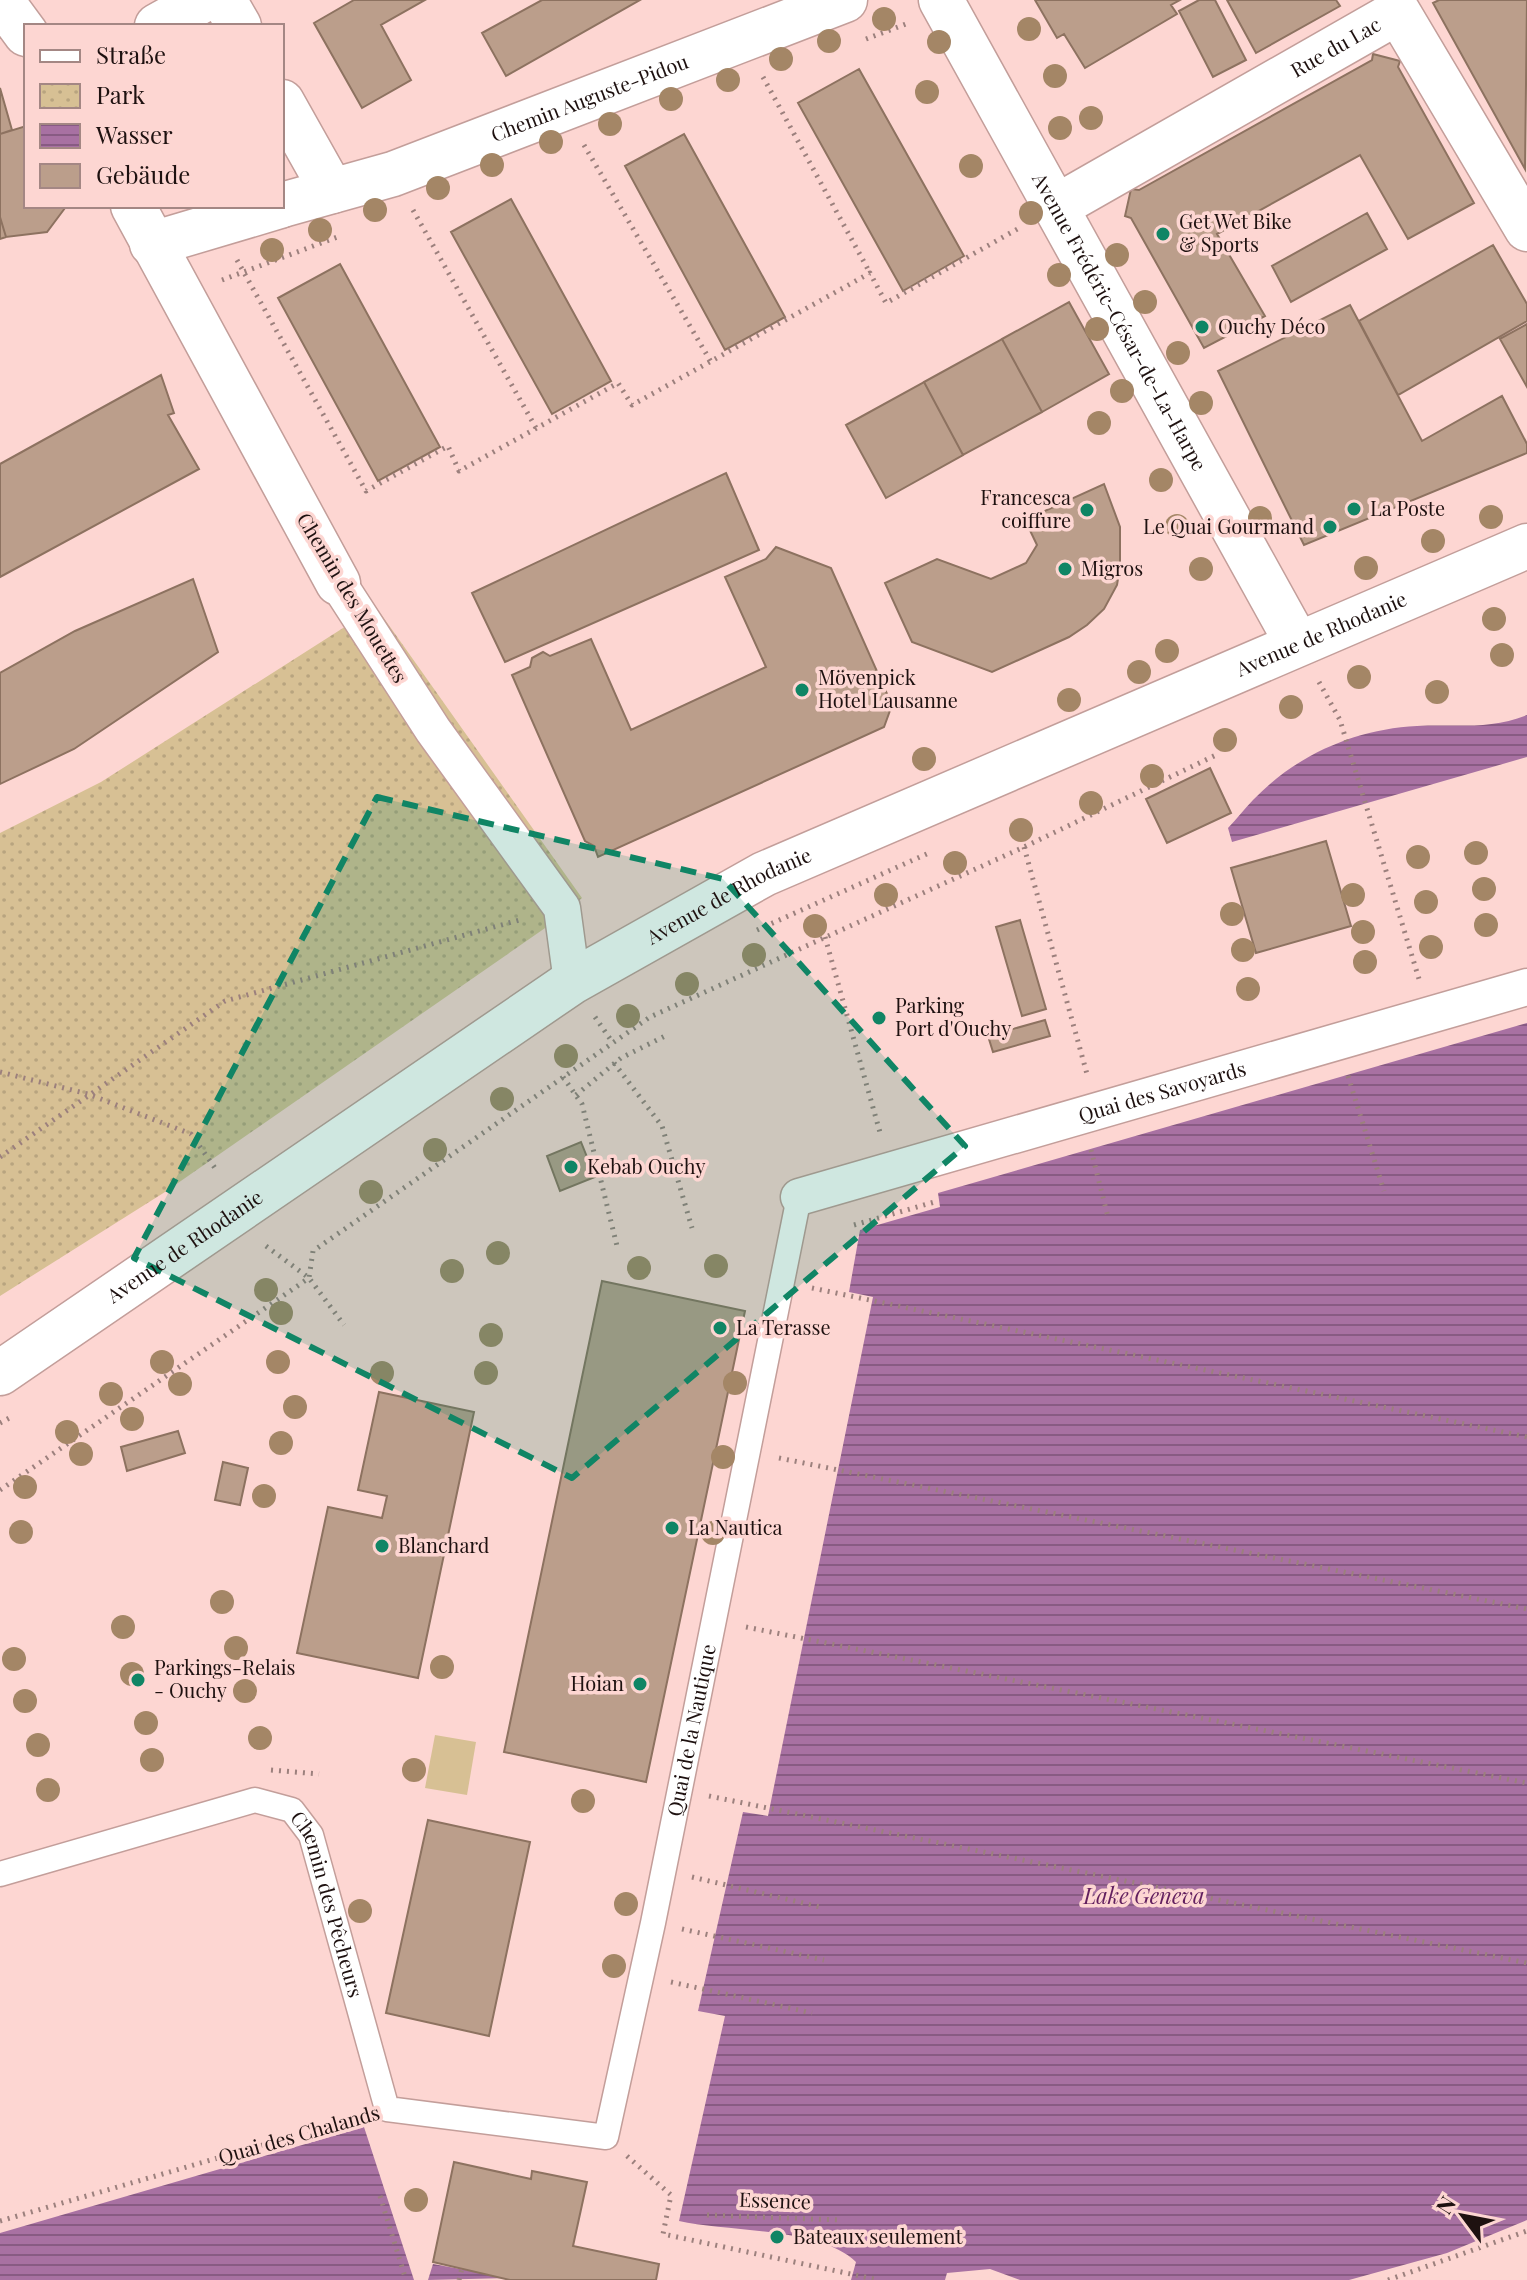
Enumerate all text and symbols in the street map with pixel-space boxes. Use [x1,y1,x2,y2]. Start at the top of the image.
street label: Rue du Lac [1285,10,1385,83]
legend [24,24,284,208]
text: Straße [96,38,166,70]
street label: Chemin Auguste-Pidou [487,47,692,147]
text: Park [96,78,146,110]
text: Wasser [95,118,173,150]
text: Gebäude [96,158,191,190]
street label: Avenue Frédéric-César-de-La-Harpe [1027,166,1214,475]
place label: Get Wet Bike & Sports [1179,207,1292,257]
marker: Get Wet Bike & Sports [1154,225,1172,243]
place label: Ouchy Déco [1218,312,1326,339]
marker: Ouchy Déco [1193,318,1211,336]
place label: Francesca coiffure [980,483,1071,533]
place label: La Poste [1370,494,1445,521]
marker: La Poste [1345,500,1363,518]
marker: Francesca coiffure [1078,501,1096,519]
street label: Chemin des Mouettes [292,507,415,687]
place label: Le Quai Gourmand [1143,512,1314,539]
marker: Le Quai Gourmand [1321,518,1339,536]
place label: Migros [1081,554,1143,581]
marker: Migros [1056,560,1074,578]
street label: Avenue de Rhodanie [1231,584,1410,682]
place label: Mövenpick Hotel Lausanne [818,663,958,713]
marker: Mövenpick Hotel Lausanne [793,681,811,699]
street label: Avenue de Rhodanie [640,840,815,950]
place label: Parking Port d'Ouchy [895,991,1011,1041]
marker: Parking Port d'Ouchy [870,1009,888,1027]
street label: Quai des Savoyards [1075,1054,1249,1128]
place label: Kebab Ouchy [587,1152,706,1179]
marker: Kebab Ouchy [562,1158,580,1176]
street label: Avenue de Rhodanie [100,1183,267,1309]
place label: La Terasse [736,1313,831,1340]
marker: La Terasse [711,1319,729,1337]
place label: La Nautica [688,1513,782,1540]
marker: La Nautica [663,1519,681,1537]
place label: Blanchard [398,1531,490,1558]
marker: Blanchard [373,1537,391,1555]
street label: Quai de la Nautique [660,1642,721,1819]
place label: Parkings-Relais - Ouchy [154,1653,296,1703]
place label: Hoian [571,1669,624,1696]
marker: Parkings-Relais - Ouchy [129,1671,147,1689]
marker: Hoian [631,1675,649,1693]
street label: Chemin des Pêcheurs [285,1805,370,2000]
water label: Lake Geneva [1082,1880,1205,1910]
street label: Quai des Chalands [215,2098,382,2169]
north arrow [1423,2176,1503,2256]
street label: Essence [739,2185,811,2214]
text: N [1428,2190,1462,2220]
place label: Bateaux seulement [793,2222,963,2249]
marker: Bateaux seulement [768,2228,786,2246]

